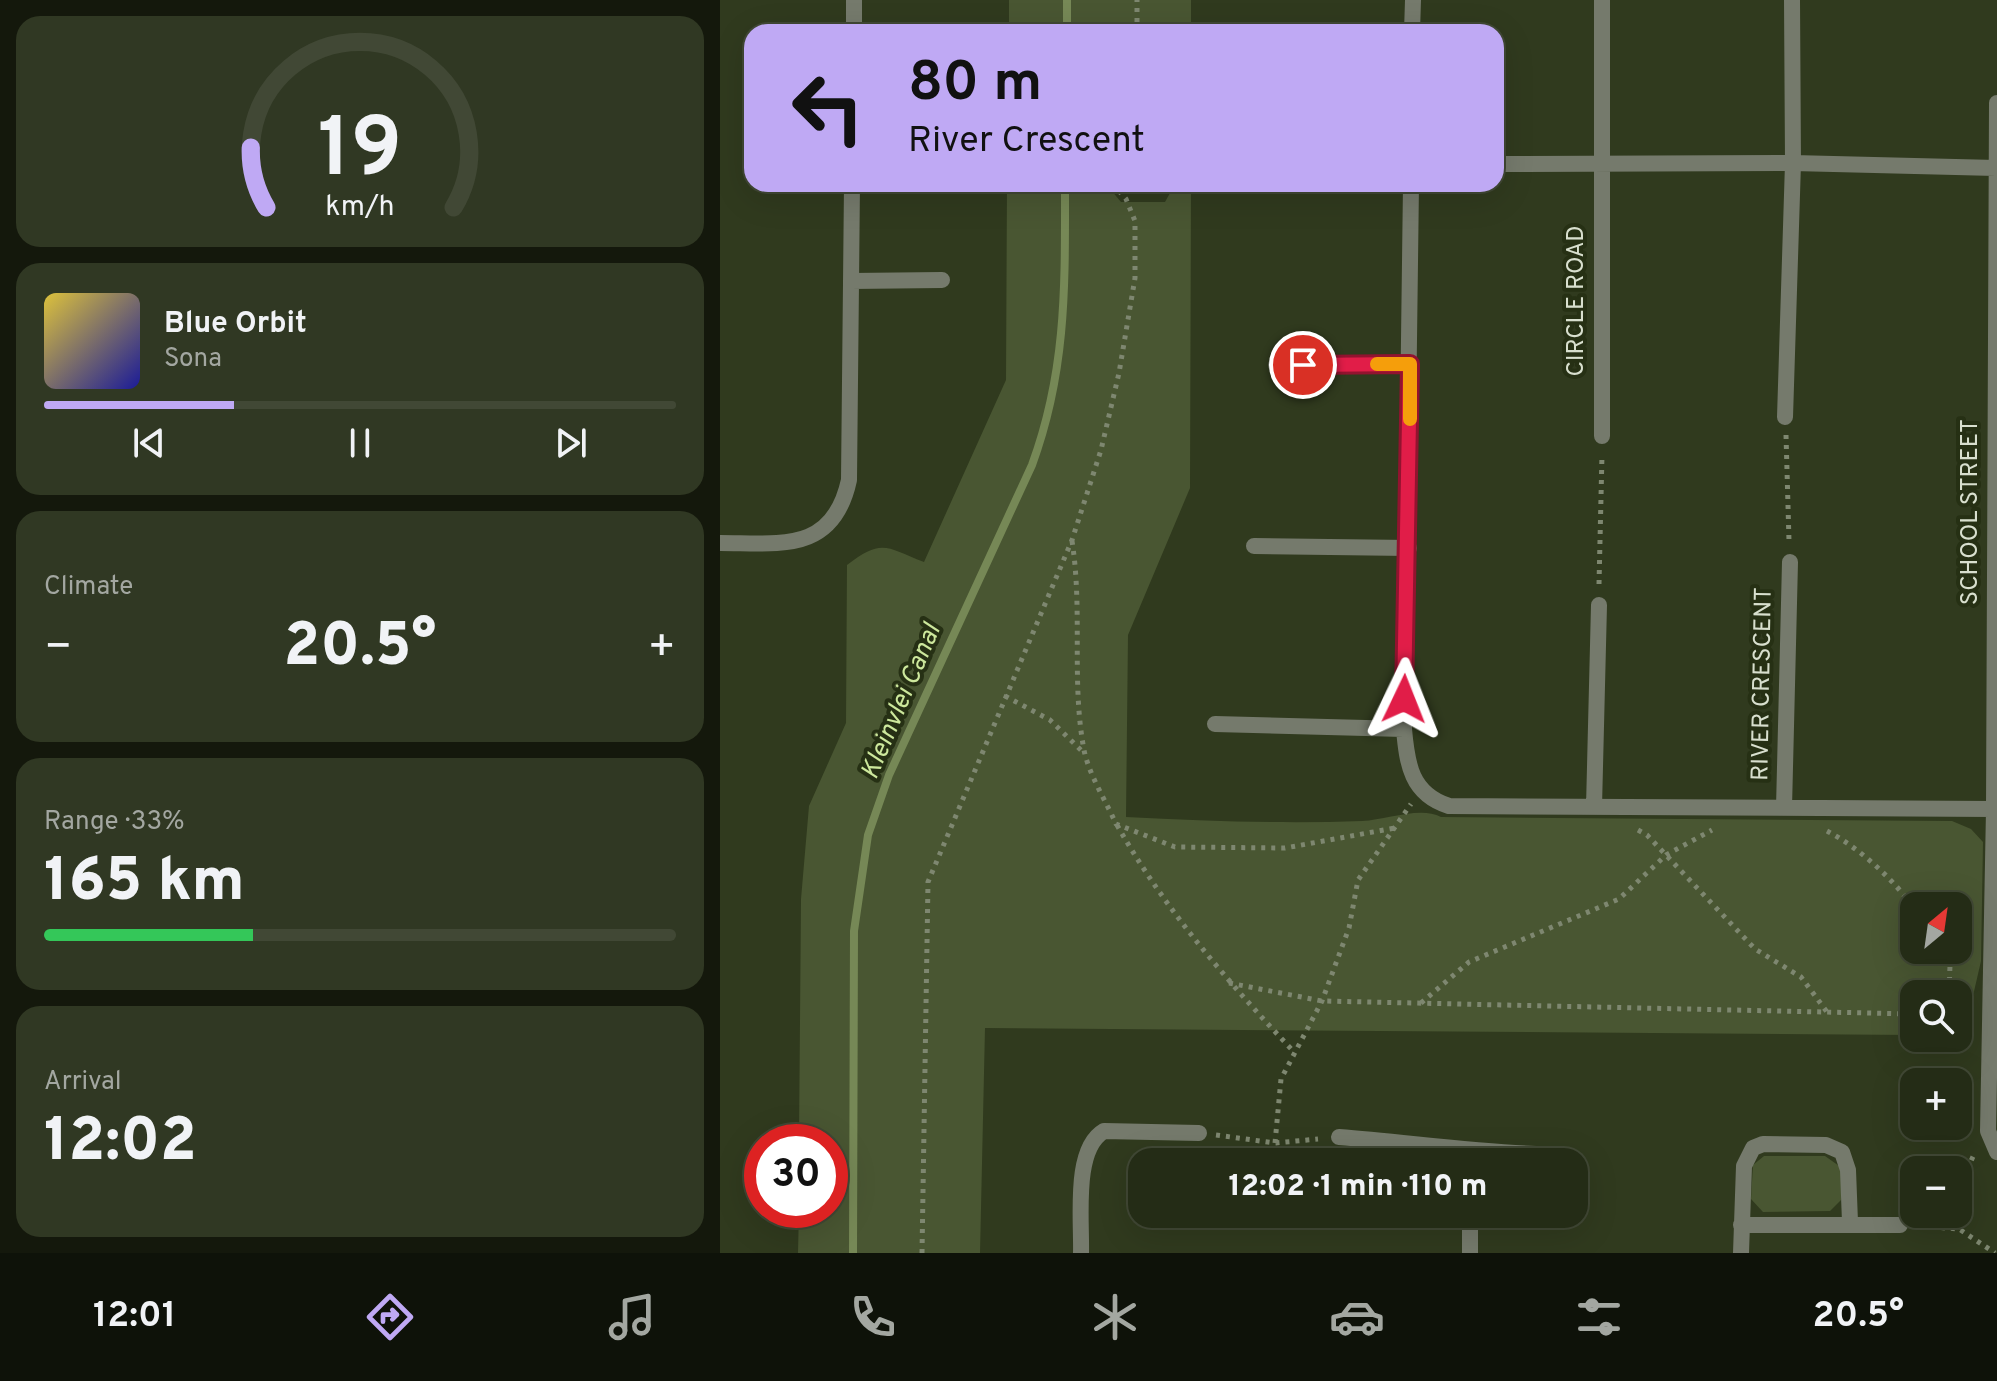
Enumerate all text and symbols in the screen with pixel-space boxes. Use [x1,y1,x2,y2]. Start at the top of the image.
text: 80 m [908,50,1042,120]
icon: left [776,56,880,160]
text: 19 [318,100,402,205]
text: River Crescent [908,119,1145,165]
text: km/h [325,190,395,226]
street label: CIRCLE ROAD [1562,225,1592,377]
text: Blue Orbit [164,306,307,343]
pin [1269,331,1337,399]
text: Sona [164,343,222,376]
icon: arrive [1281,343,1325,387]
street label: SCHOOL STREET [1956,419,1986,605]
icon: previous [127,421,171,465]
icon: pause [338,421,382,465]
icon: next [549,421,593,465]
text: Climate [44,571,133,604]
street label: RIVER CRESCENT [1746,587,1780,781]
text: 20.5° [284,611,436,687]
water label: Kleinvlei Canal [854,618,950,785]
text: − [44,621,72,677]
text: + [648,621,676,677]
position arrow [1362,657,1446,741]
text: Range · 33% [44,806,185,839]
text: 165 km [44,846,245,922]
north arrow [1900,892,1972,964]
map controls [1900,892,1972,1228]
button: search [1900,980,1972,1052]
text: Arrival [44,1066,122,1099]
button: + [1900,1068,1972,1140]
text: 12:02 [44,1106,197,1182]
speed limit sign: 30 [744,1124,848,1228]
button: − [1900,1156,1972,1228]
text: 12:02 · 1 min · 110 m [1229,1169,1487,1206]
icon: directions [362,1289,418,1345]
icon: music [604,1289,660,1345]
icon: phone [845,1289,901,1345]
icon: climate [1087,1289,1143,1345]
icon: car [1329,1289,1385,1345]
icon: filters [1571,1289,1627,1345]
text: 12:01 [93,1294,176,1340]
text: 20.5° [1813,1294,1904,1340]

